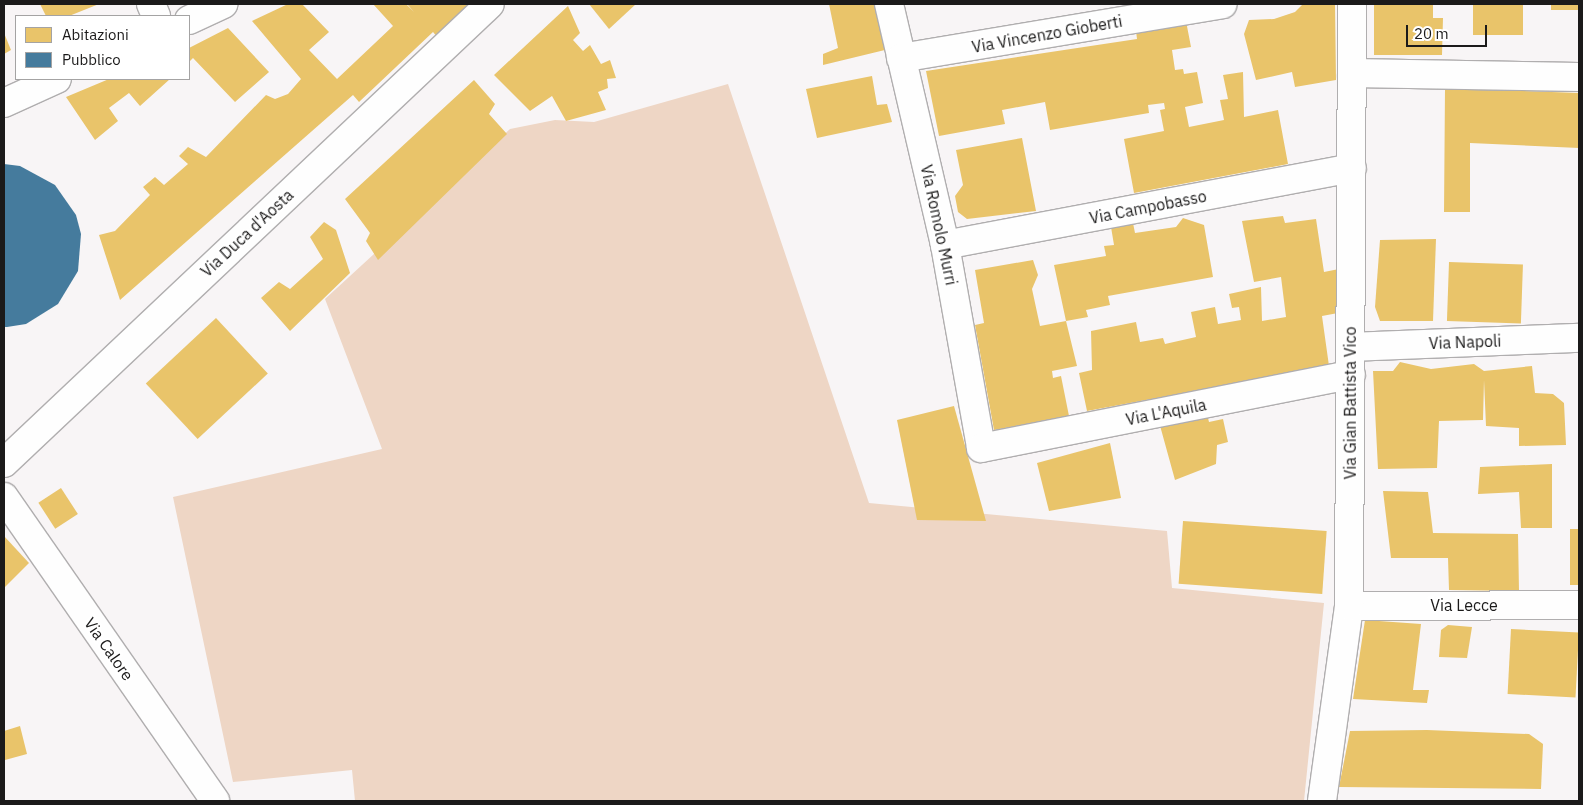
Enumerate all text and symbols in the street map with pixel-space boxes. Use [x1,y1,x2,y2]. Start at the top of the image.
street label: Via Vincenzo Gioberti [970,11,1124,57]
legend [15,15,190,80]
scale bar [1408,15,1489,47]
text: 20 m [1414,24,1449,43]
text: Abitazioni [62,25,129,44]
text: Pubblico [62,50,121,69]
street label: Via Romolo Murri [917,163,961,287]
street label: Via Duca d'Aosta [197,185,297,281]
street label: Via Campobasso [1088,186,1208,228]
street label: Via Gian Battista Vico [1340,327,1360,479]
street label: Via Napoli [1428,331,1502,353]
street label: Via L'Aquila [1124,395,1208,429]
street label: Via Lecce [1430,595,1498,615]
street label: Via Calore [80,614,138,684]

